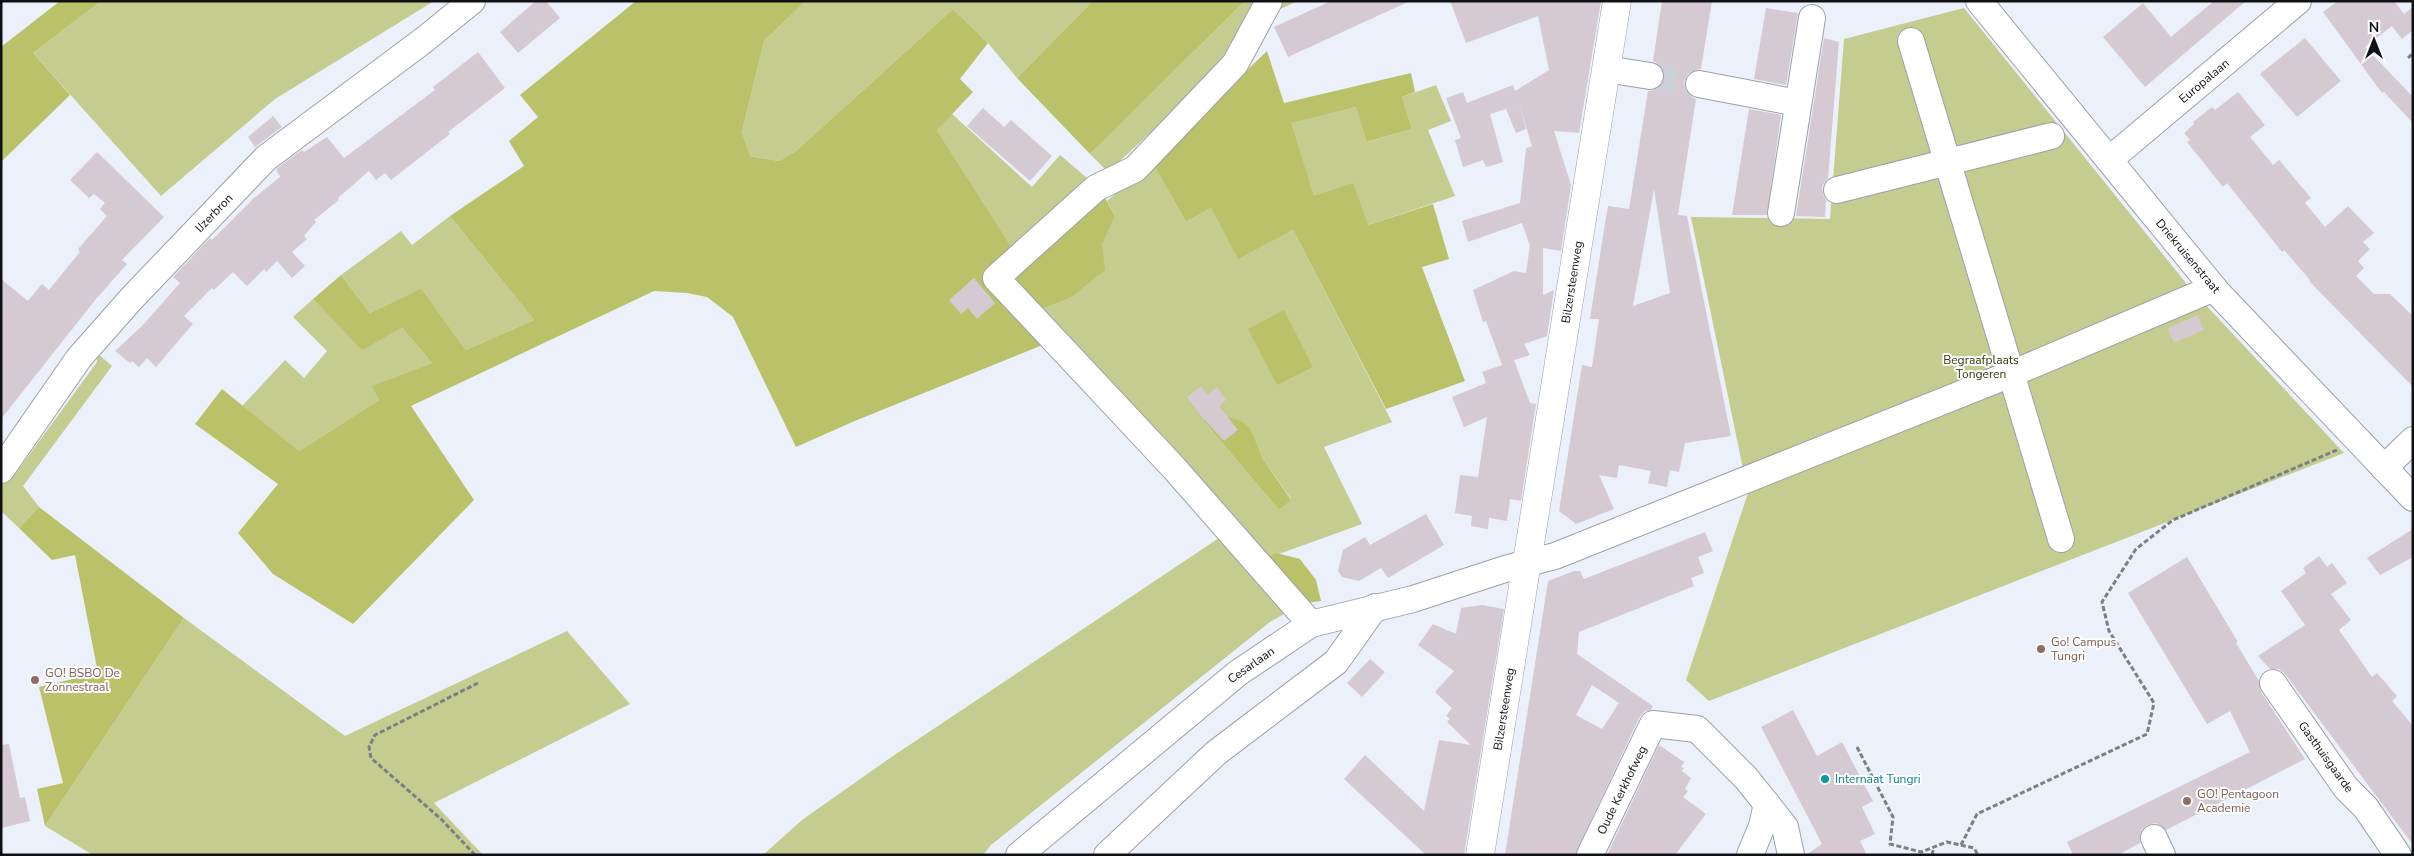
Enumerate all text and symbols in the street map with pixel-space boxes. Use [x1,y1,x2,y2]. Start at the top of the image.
north arrow [2349,15,2399,65]
text: N [2369,18,2379,37]
street label: Europalaan [2175,55,2233,107]
street label: IJzerbron [192,190,236,236]
street label: Driekruisenstraat [2152,216,2224,297]
street label: Bilzersteenweg [1558,240,1586,324]
park label: Begraafplaats Tongeren [1943,352,2019,382]
place label: Go! Campus Tungri [2051,634,2116,664]
street label: Cesarlaan [1224,643,1278,687]
marker: Go! Campus Tungri [2035,643,2047,655]
place label: GO! BSBO De Zonnestraal [45,665,120,695]
street label: Bilzersteenweg [1490,667,1518,751]
marker: GO! BSBO De Zonnestraal [29,674,41,686]
street label: Gasthuisgaarde [2295,718,2357,796]
street label: Oude Kerkhofweg [1594,743,1650,837]
place label: Internaat Tungri [1835,771,1921,787]
marker: Internaat Tungri [1819,773,1831,785]
place label: GO! Pentagoon Academie [2197,786,2279,816]
marker: GO! Pentagoon Academie [2181,795,2193,807]

